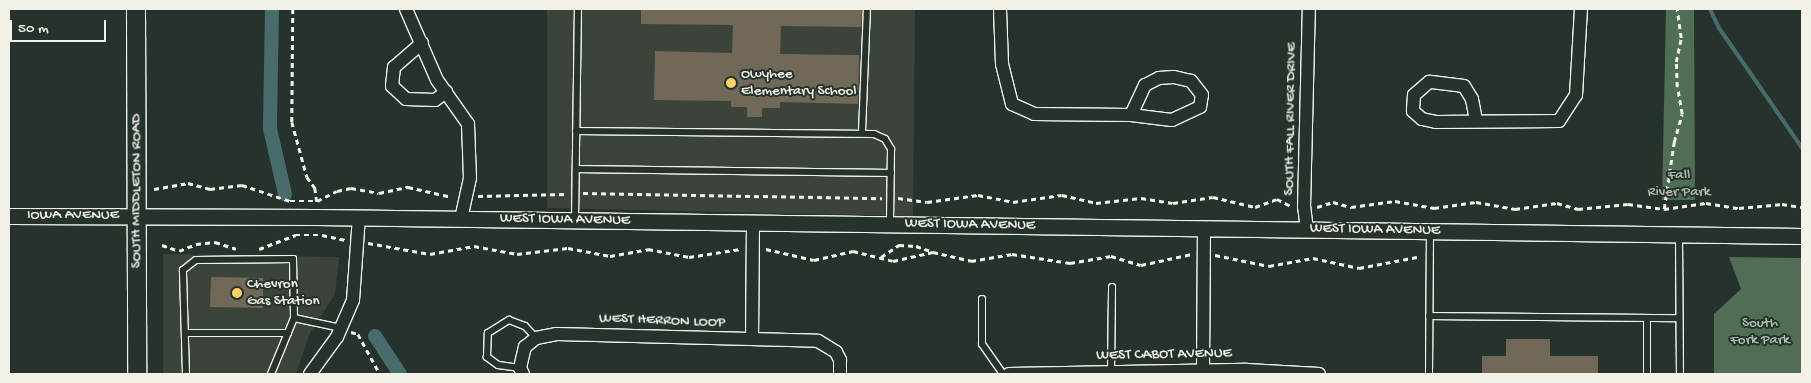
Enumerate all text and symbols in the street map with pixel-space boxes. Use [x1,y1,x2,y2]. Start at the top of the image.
scale bar [12,10,109,42]
text: 50 m [18,20,49,38]
street label: SOUTH FALL RIVER DRIVE [1281,42,1301,196]
place label: Owyhee Elementary School [741,65,857,100]
marker: Owyhee Elementary School [725,77,737,89]
street label: SOUTH MIDDLETON ROAD [128,114,146,268]
park label: Fall River Park [1648,166,1710,201]
street label: IOWA AVENUE [27,207,119,225]
street label: WEST IOWA AVENUE [500,210,630,230]
street label: WEST IOWA AVENUE [905,215,1035,235]
street label: WEST IOWA AVENUE [1310,220,1440,240]
place label: Chevron Gas Station [247,275,320,310]
marker: Chevron Gas Station [231,287,243,299]
street label: WEST HERRON LOOP [599,310,725,332]
park label: South Fork Park [1730,314,1790,349]
street label: WEST CABOT AVENUE [1096,345,1232,365]

